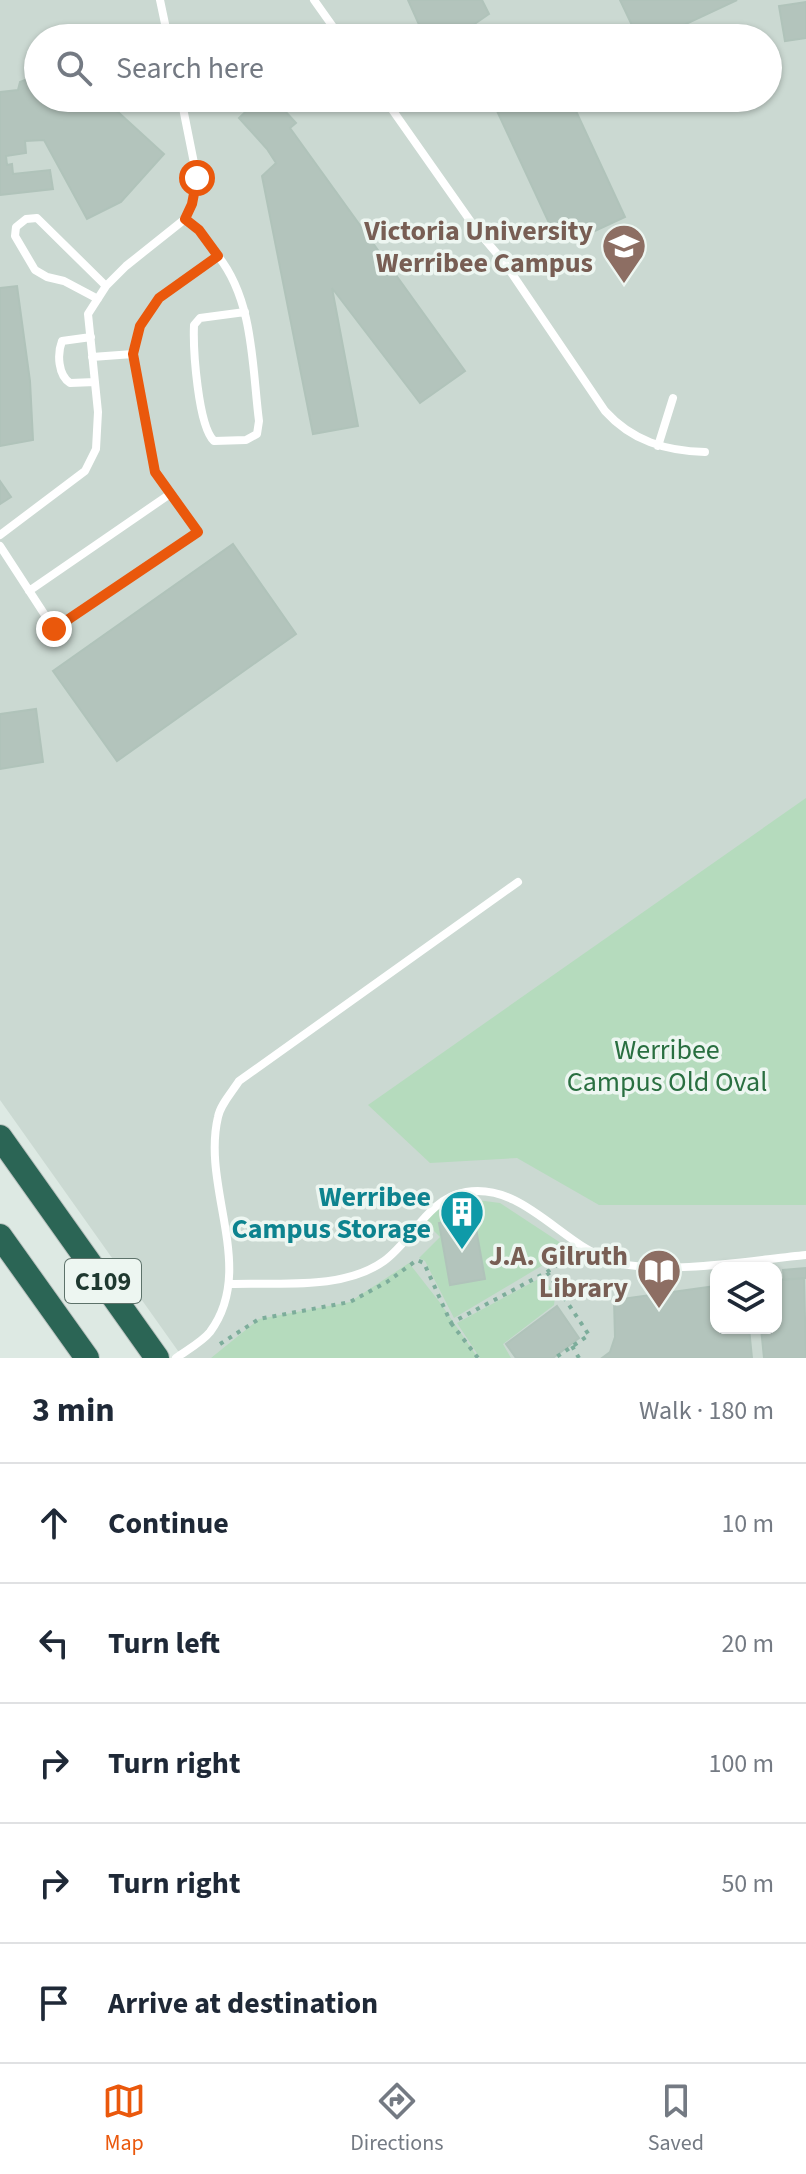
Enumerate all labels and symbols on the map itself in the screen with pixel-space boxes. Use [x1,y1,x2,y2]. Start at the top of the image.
route start [179,160,215,196]
place label: Victoria University Werribee Campus [363,211,593,283]
school or university icon: Victoria University Werribee Campus [600,222,648,285]
route end [36,611,72,647]
park label: Werribee Campus Old Oval [567,1030,767,1102]
place label: Werribee Campus Storage [231,1177,431,1249]
building icon: Werribee Campus Storage [438,1188,486,1251]
place label: J.A. Gilruth Library [489,1236,628,1308]
library icon: J.A. Gilruth Library [635,1247,683,1310]
road number: C109 [65,1259,141,1303]

